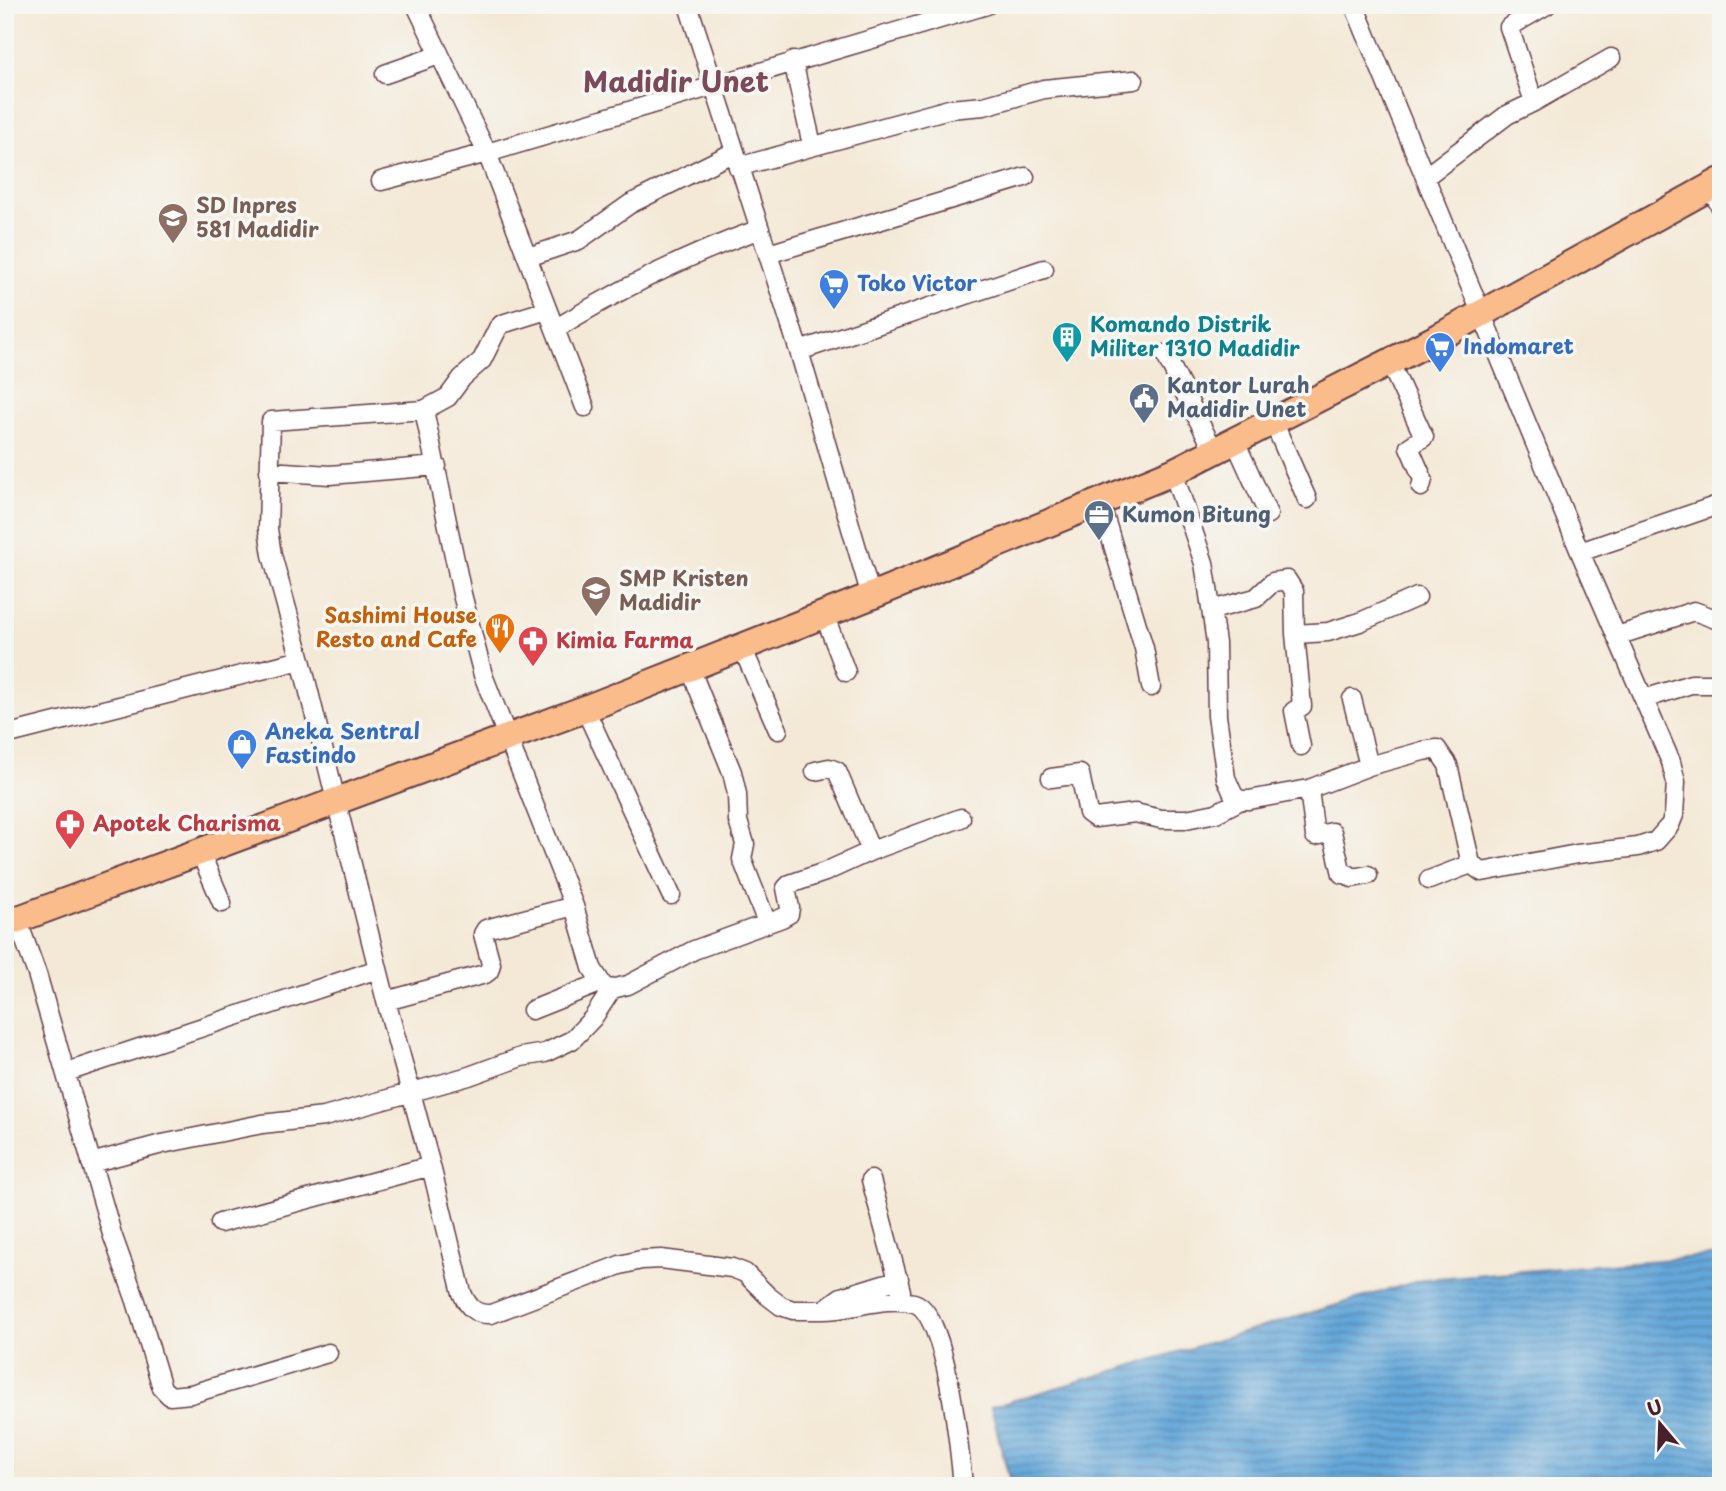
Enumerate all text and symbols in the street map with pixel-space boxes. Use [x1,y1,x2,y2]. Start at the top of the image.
district label: Madidir Unet [583,59,769,102]
place label: SD Inpres 581 Madidir [196,188,319,244]
school or university icon: SD Inpres 581 Madidir [156,201,190,245]
place label: Toko Victor [857,266,977,298]
supermarket icon: Toko Victor [817,267,851,311]
place label: Komando Distrik Militer 1310 Madidir [1090,307,1300,363]
building icon: Komando Distrik Militer 1310 Madidir [1050,320,1084,364]
place label: Indomaret [1463,329,1574,361]
supermarket icon: Indomaret [1423,330,1457,374]
place label: Kantor Lurah Madidir Unet [1167,368,1310,424]
public building icon: Kantor Lurah Madidir Unet [1127,381,1161,425]
place label: Kumon Bitung [1122,497,1271,529]
office icon: Kumon Bitung [1082,498,1116,542]
place label: SMP Kristen Madidir [619,561,749,617]
school or university icon: SMP Kristen Madidir [579,574,613,618]
place label: Sashimi House Resto and Cafe [316,598,477,654]
restaurant icon: Sashimi House Resto and Cafe [483,611,517,655]
place label: Kimia Farma [556,623,693,655]
pharmacy icon: Kimia Farma [516,624,550,668]
place label: Aneka Sentral Fastindo [264,714,420,770]
shop icon: Aneka Sentral Fastindo [225,727,259,771]
place label: Apotek Charisma [93,806,281,838]
pharmacy icon: Apotek Charisma [53,807,87,851]
north arrow [1624,1390,1694,1460]
text: U [1643,1391,1666,1423]

